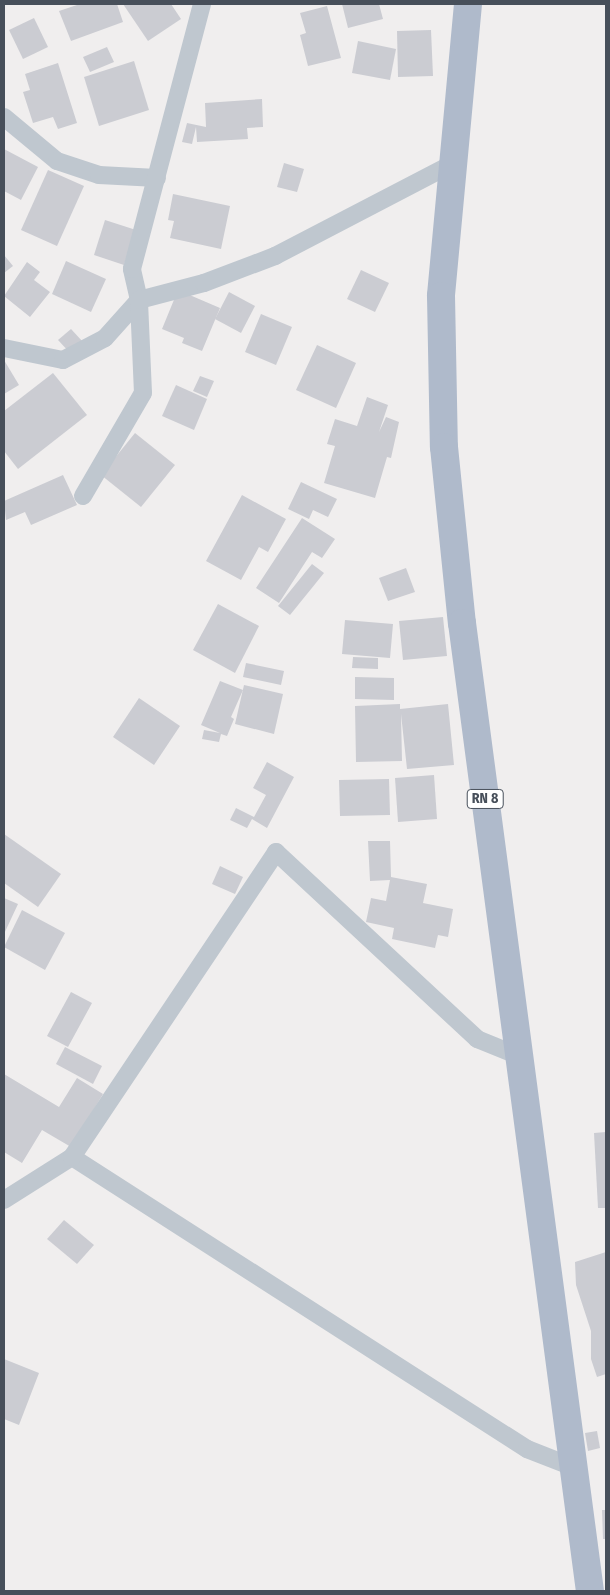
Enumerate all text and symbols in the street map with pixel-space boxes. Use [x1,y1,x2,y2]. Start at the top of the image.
road number: RN 8 [466,788,504,811]

